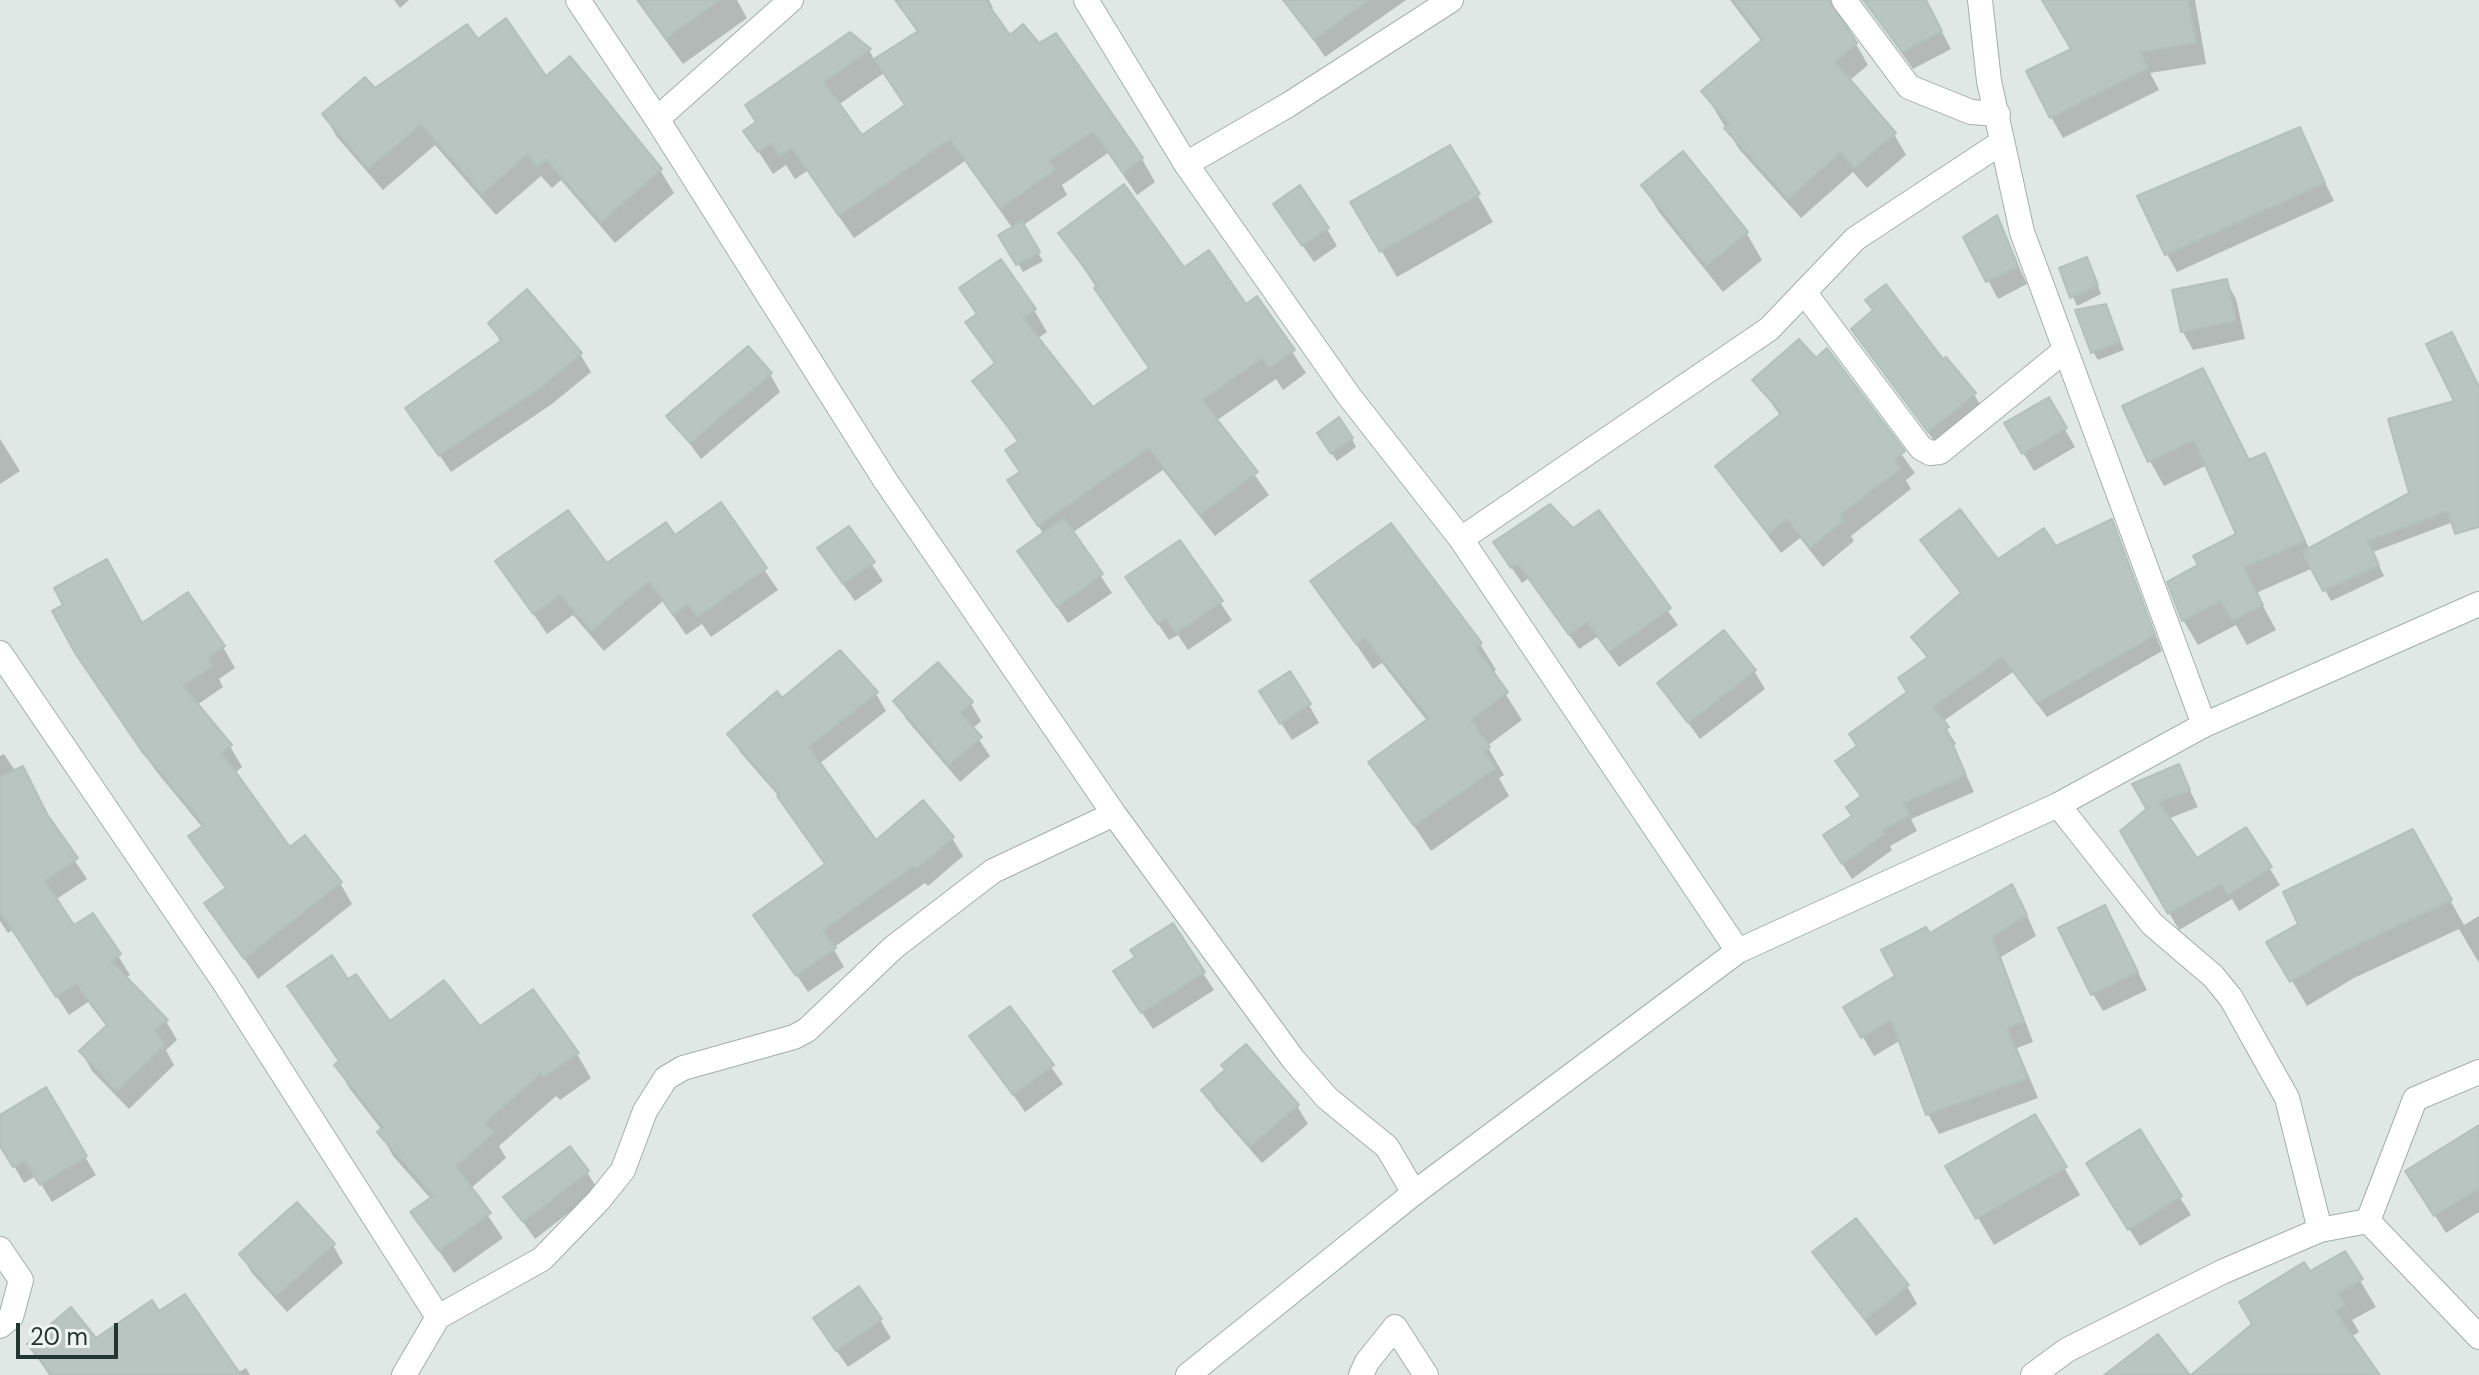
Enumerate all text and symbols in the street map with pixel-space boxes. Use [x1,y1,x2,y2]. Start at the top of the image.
scale bar [20,1307,122,1357]
text: 20 m [30,1321,88,1352]

